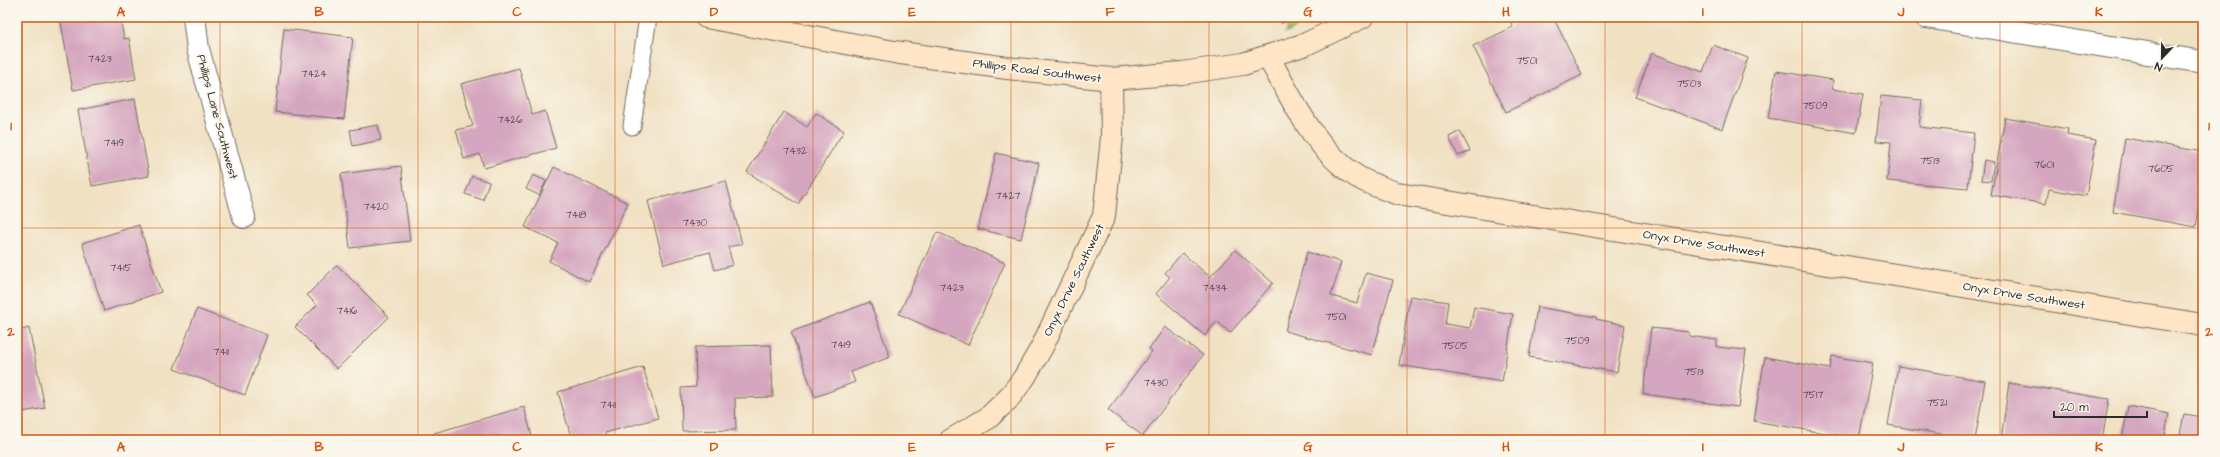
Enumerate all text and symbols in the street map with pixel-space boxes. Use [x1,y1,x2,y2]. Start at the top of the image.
text: A [117,3,126,21]
text: B [314,3,324,21]
text: C [512,3,522,21]
text: D [710,3,719,21]
text: E [908,3,916,21]
text: F [1105,3,1115,21]
text: G [1303,3,1313,21]
text: H [1502,3,1510,21]
text: I [1702,3,1704,21]
text: J [1897,3,1905,21]
text: K [2095,3,2103,21]
north arrow [2142,38,2182,78]
house number: 7423 [88,52,112,66]
street label: Phillips Lane Southwest [192,53,242,181]
house number: 7501 [1517,54,1538,68]
street label: Phillips Road Southwest [972,55,1102,87]
text: N [2152,59,2164,75]
house number: 7424 [301,67,327,81]
house number: 7503 [1677,77,1701,91]
house number: 7509 [1802,99,1828,113]
house number: 7426 [498,113,523,127]
text: 1 [10,117,12,135]
text: 1 [2208,117,2210,135]
house number: 7419 [104,136,124,150]
house number: 7432 [783,144,807,158]
house number: 7513 [1920,154,1940,168]
house number: 7601 [2034,158,2055,172]
house number: 7605 [2148,162,2174,176]
house number: 7427 [996,189,1020,203]
house number: 7420 [364,200,389,214]
house number: 7418 [566,208,587,222]
house number: 7430 [683,216,707,230]
street label: Onyx Drive Southwest [1039,221,1110,340]
street label: Onyx Drive Southwest [1642,226,1766,263]
house number: 7415 [110,261,132,275]
street label: Onyx Drive Southwest [1962,278,2086,315]
house number: 7423 [940,281,964,295]
house number: 7434 [1203,281,1228,295]
house number: 7416 [337,304,358,318]
house number: 7501 [1326,310,1347,324]
text: 2 [6,323,15,341]
text: 2 [2204,323,2213,341]
house number: 7509 [1564,334,1590,348]
house number: 7419 [831,338,851,352]
house number: 7505 [1442,339,1468,353]
house number: 7411 [213,345,229,359]
house number: 7513 [1684,365,1704,379]
house number: 7430 [1144,376,1168,390]
house number: 7517 [1803,388,1823,402]
scale bar [2054,393,2147,419]
house number: 7521 [1927,396,1948,410]
house number: 7411 [600,398,616,412]
text: 20 m [2060,399,2089,416]
text: A [117,438,126,456]
text: B [314,438,324,456]
text: C [512,438,522,456]
text: D [710,438,719,456]
text: E [908,438,916,456]
text: F [1105,438,1115,456]
text: G [1303,438,1313,456]
text: H [1502,438,1510,456]
text: I [1702,438,1704,456]
text: J [1897,438,1905,456]
text: K [2095,438,2103,456]

